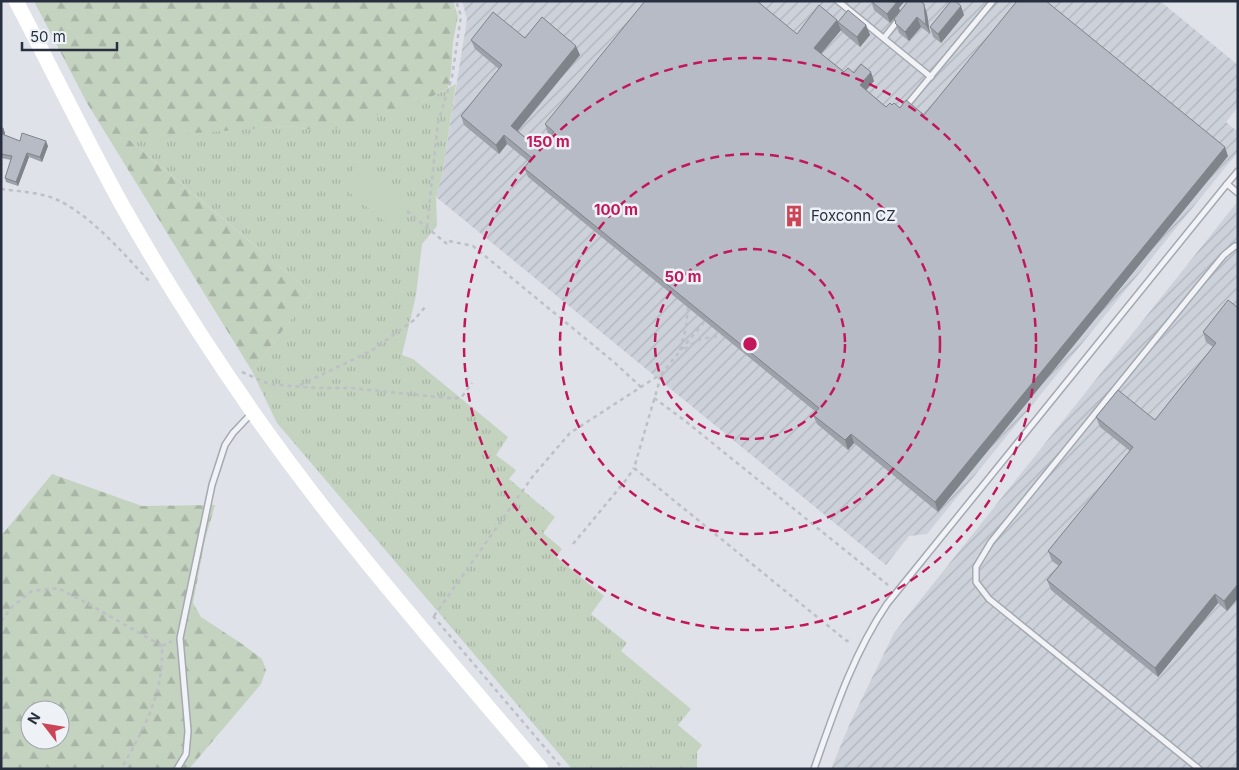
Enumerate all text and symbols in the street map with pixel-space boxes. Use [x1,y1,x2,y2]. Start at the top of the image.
scale bar [22,20,118,52]
text: 50 m [30,27,66,46]
text: 150 m [526,132,570,151]
text: 100 m [594,200,638,219]
building icon: Foxconn CZ [781,203,807,229]
place label: Foxconn CZ [811,206,896,225]
text: 50 m [665,267,701,286]
centre of rings [741,335,759,353]
north arrow [20,700,70,750]
text: N [23,709,43,727]

